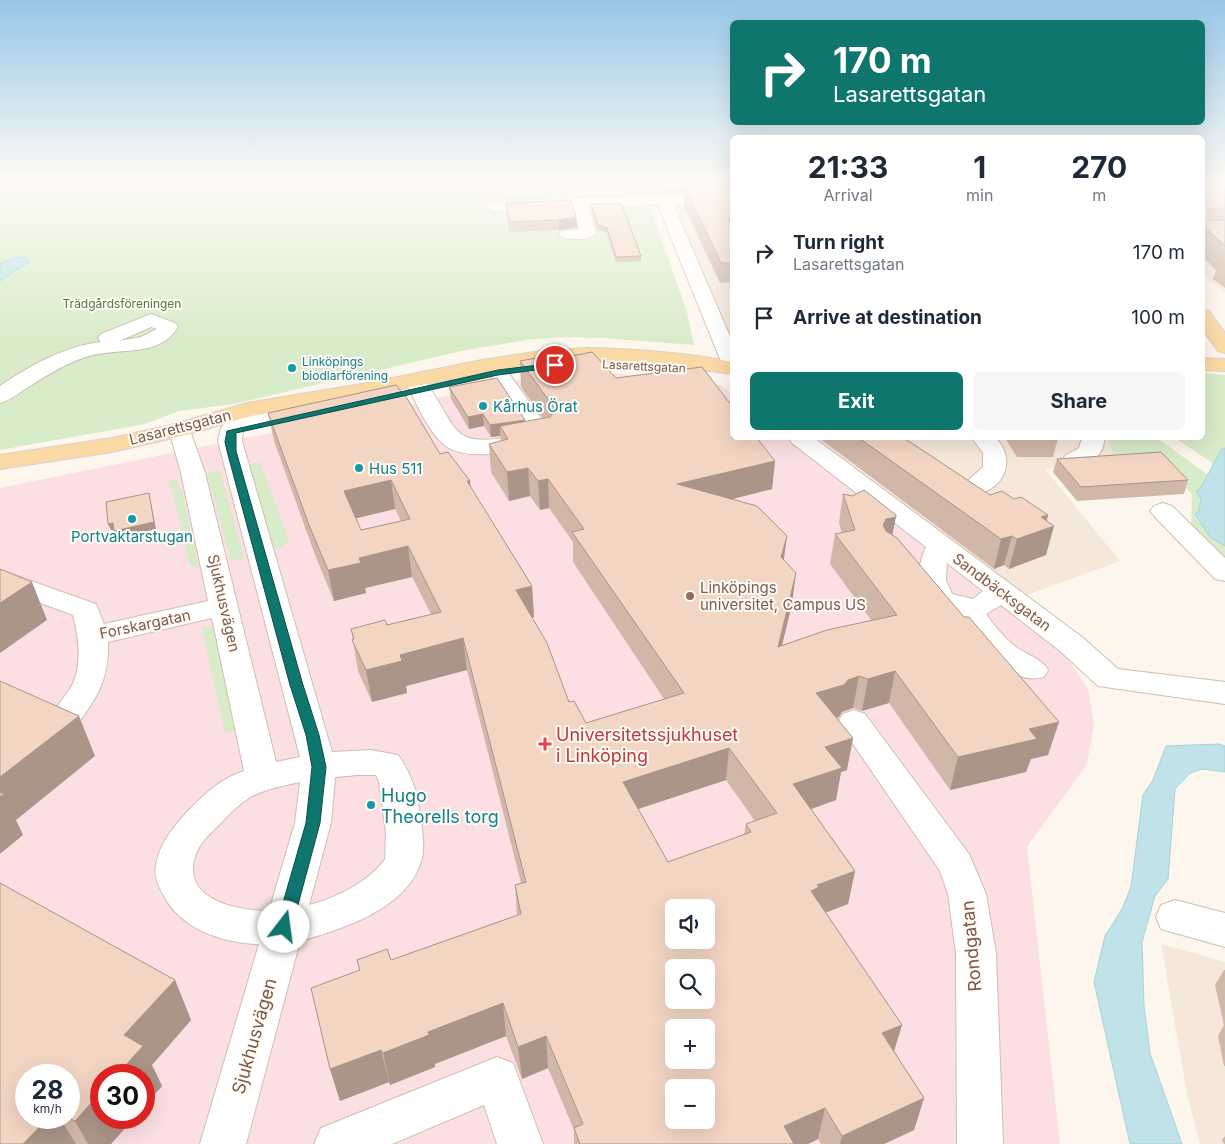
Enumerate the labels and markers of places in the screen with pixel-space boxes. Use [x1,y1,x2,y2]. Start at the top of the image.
pin [534,344,576,386]
place label: Linköpings biodlarförening [302,354,388,383]
marker: Linköpings biodlarförening [286,362,298,374]
place label: Kårhus Örat [493,397,578,416]
marker: Kårhus Örat [477,400,489,412]
place label: Hus 511 [369,459,422,478]
marker: Hus 511 [353,462,365,474]
marker: Portvaktarstugan [126,513,138,525]
place label: Portvaktarstugan [71,527,193,546]
place label: Linköpings universitet, Campus US [700,578,866,614]
marker: Linköpings universitet, Campus US [684,590,696,602]
place label: Universitetssjukhuset i Linköping [556,724,738,766]
marker: Universitetssjukhuset i Linköping [538,737,552,751]
place label: Hugo Theorells torg [381,785,499,827]
marker: Hugo Theorells torg [365,799,377,811]

